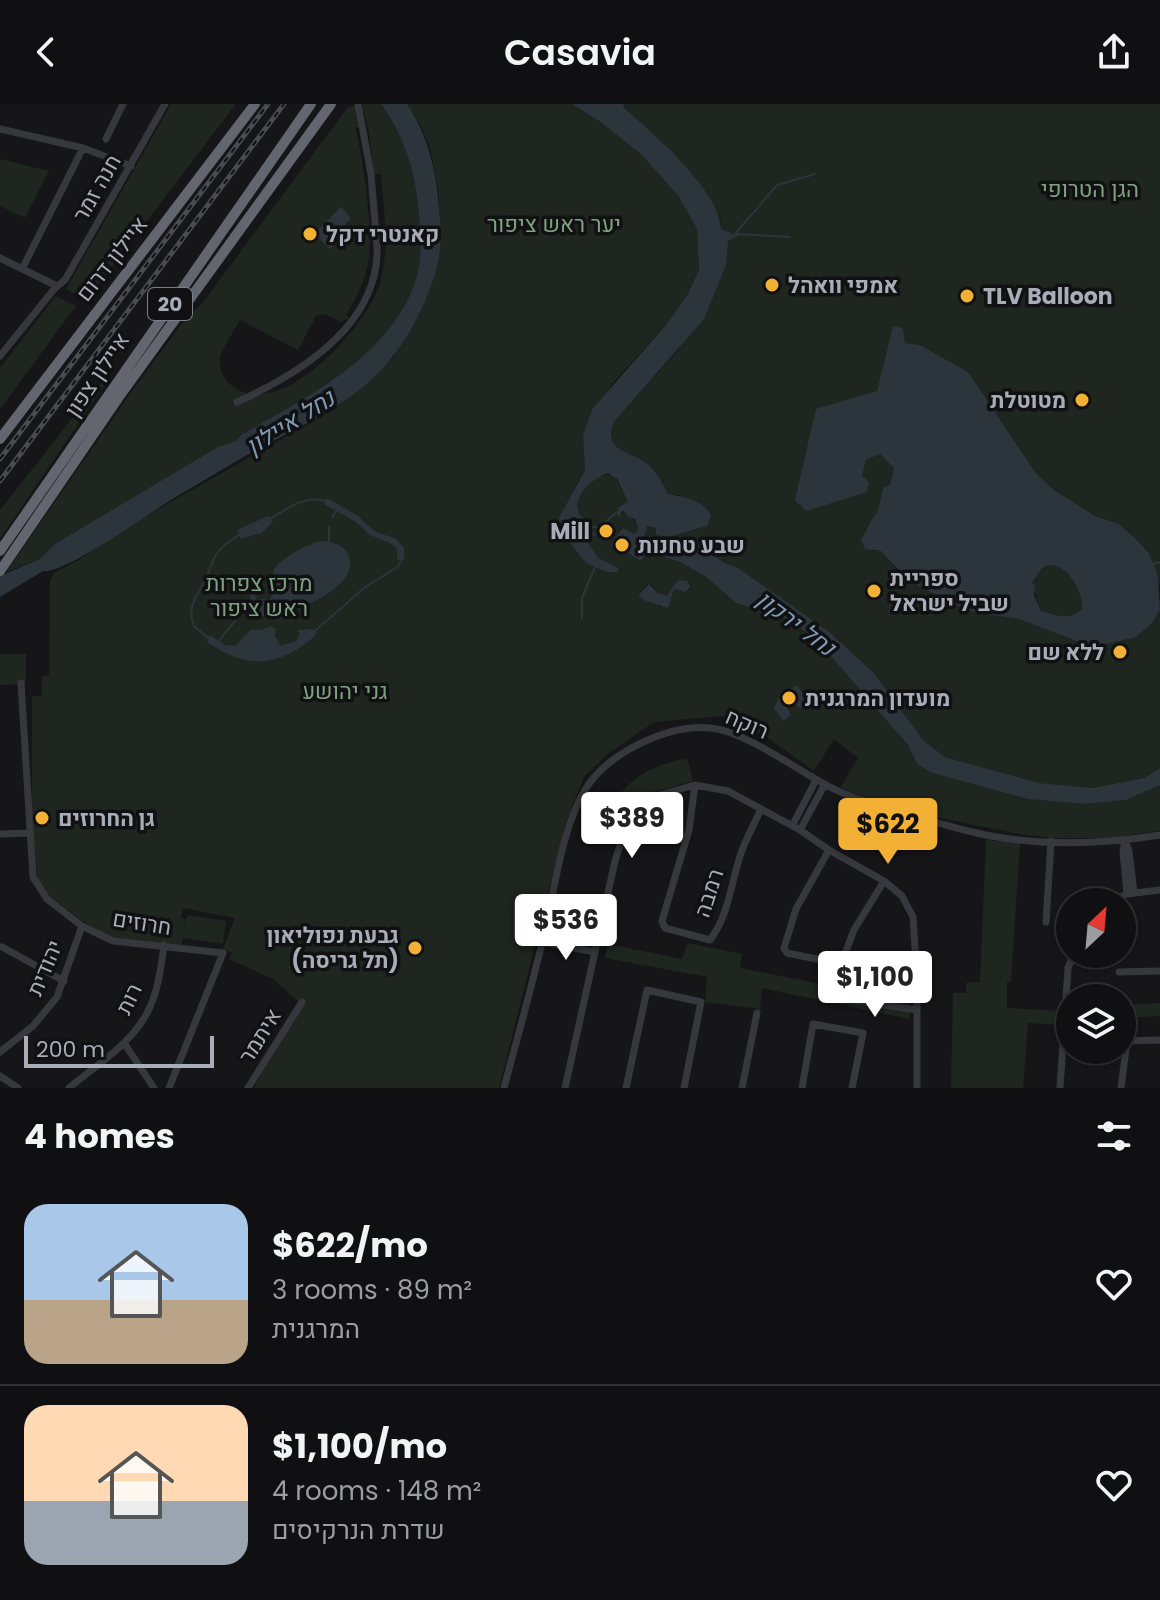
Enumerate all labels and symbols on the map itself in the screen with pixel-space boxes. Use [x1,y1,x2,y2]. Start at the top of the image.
street label: חנה זמר [65,149,129,227]
park label: הגן הטרופי [1041,174,1139,205]
park label: יער ראש ציפור [487,209,621,240]
street label: איילון דרום [69,210,155,308]
place label: קאנטרי דקל [326,219,439,250]
marker: קאנטרי דקל [301,225,319,243]
place label: אמפי וואהל [788,270,898,301]
marker: אמפי וואהל [763,276,781,294]
place label: TLV Balloon [983,281,1113,312]
marker: TLV Balloon [958,287,976,305]
road number: 20 [148,288,192,320]
street label: איילון צפון [57,327,137,423]
water label: נחל איילון [239,381,343,462]
place label: מטוטלת [990,385,1066,416]
marker: מטוטלת [1073,391,1091,409]
place label: Mill [550,516,590,547]
marker: Mill [597,522,615,540]
place label: שבע טחנות [638,530,745,561]
marker: שבע טחנות [613,536,631,554]
place label: ספריית שביל ישראל [890,563,1009,619]
park label: מרכז צפרות ראש ציפור [205,568,313,624]
marker: ספריית שביל ישראל [865,582,883,600]
water label: נחל ירקון [750,583,844,665]
place label: ללא שם [1027,637,1104,668]
marker: ללא שם [1111,643,1129,661]
park label: גני יהושע [302,676,388,707]
place label: מועדון המרגנית [805,683,950,714]
marker: מועדון המרגנית [780,689,798,707]
street label: רוקח [721,701,773,747]
pin: $389 [585,792,679,860]
pin: $622 [841,798,935,866]
place label: גן החרוזים [58,803,155,834]
marker: גן החרוזים [33,809,51,827]
street label: רמבה [687,865,731,921]
north arrow [1056,888,1136,968]
pin: $536 [519,894,613,962]
street label: חרוזים [110,903,174,943]
place label: גבעת נפוליאון (תל גריסה) [267,920,399,976]
street label: יהודית [19,935,71,1001]
marker: גבעת נפוליאון (תל גריסה) [406,939,424,957]
pin: $1,100 [810,951,940,1019]
street label: רות [108,978,150,1020]
street label: איתמר [231,1003,289,1069]
scale bar [24,1032,214,1068]

